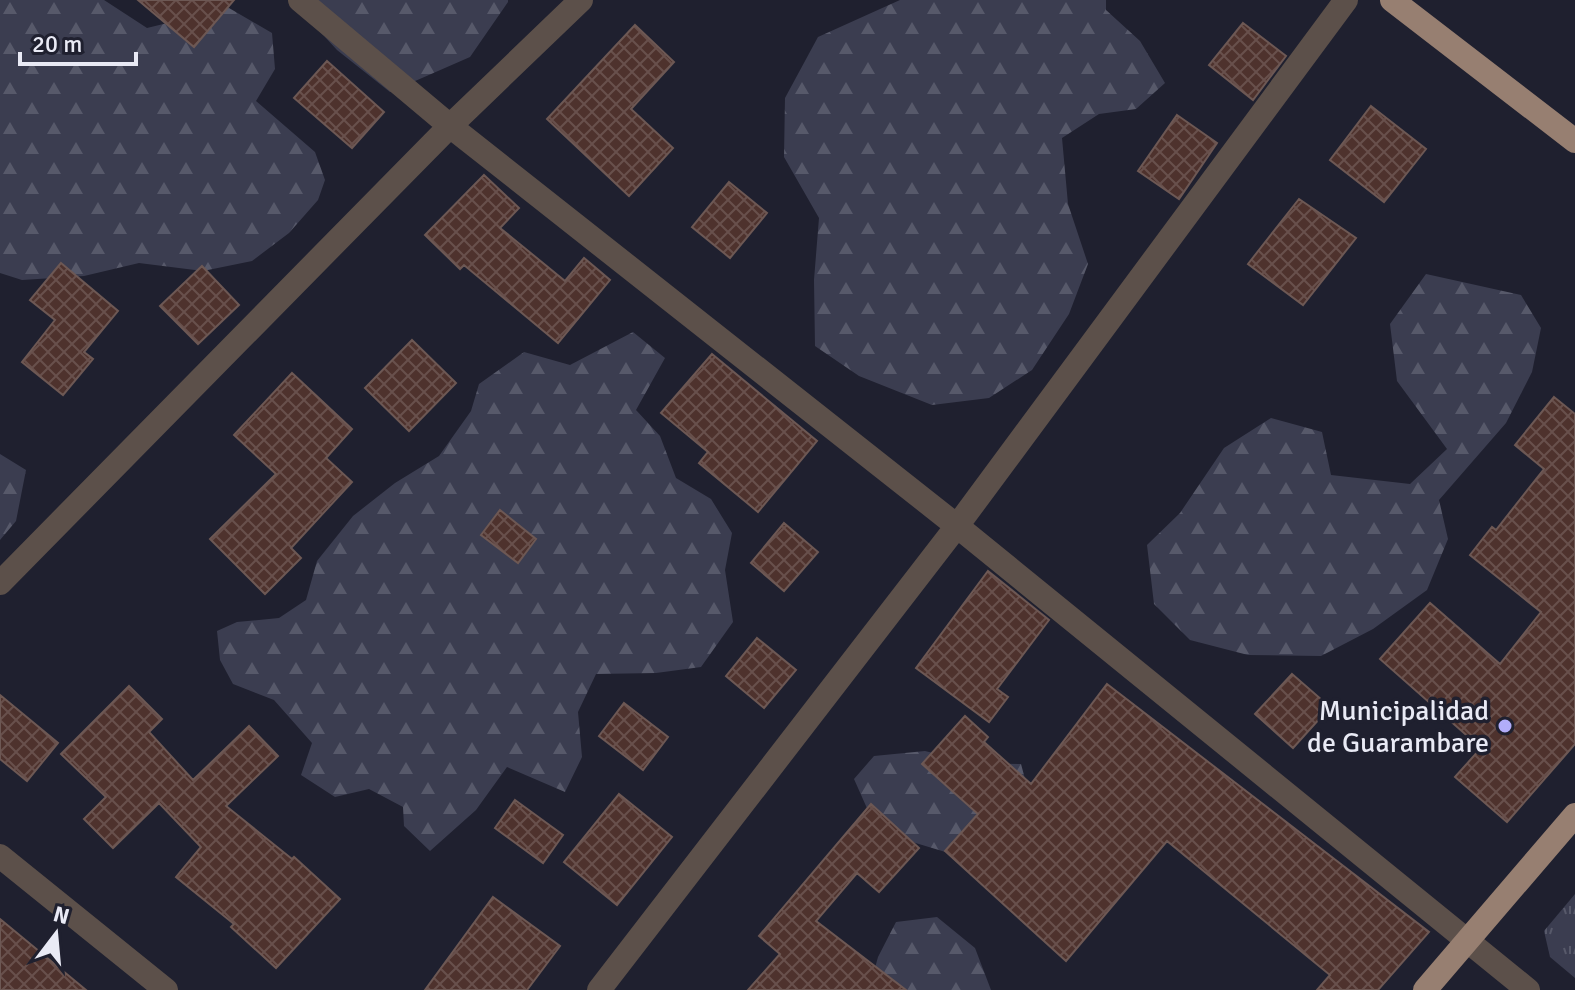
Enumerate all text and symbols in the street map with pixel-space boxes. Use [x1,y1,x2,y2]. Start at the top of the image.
scale bar [20,16,136,66]
text: 20 m [32,29,82,59]
place label: Municipalidad de Guarambare [1307,694,1489,760]
marker: Municipalidad de Guarambare [1496,717,1514,735]
north arrow [16,894,96,974]
text: N [50,900,72,930]

